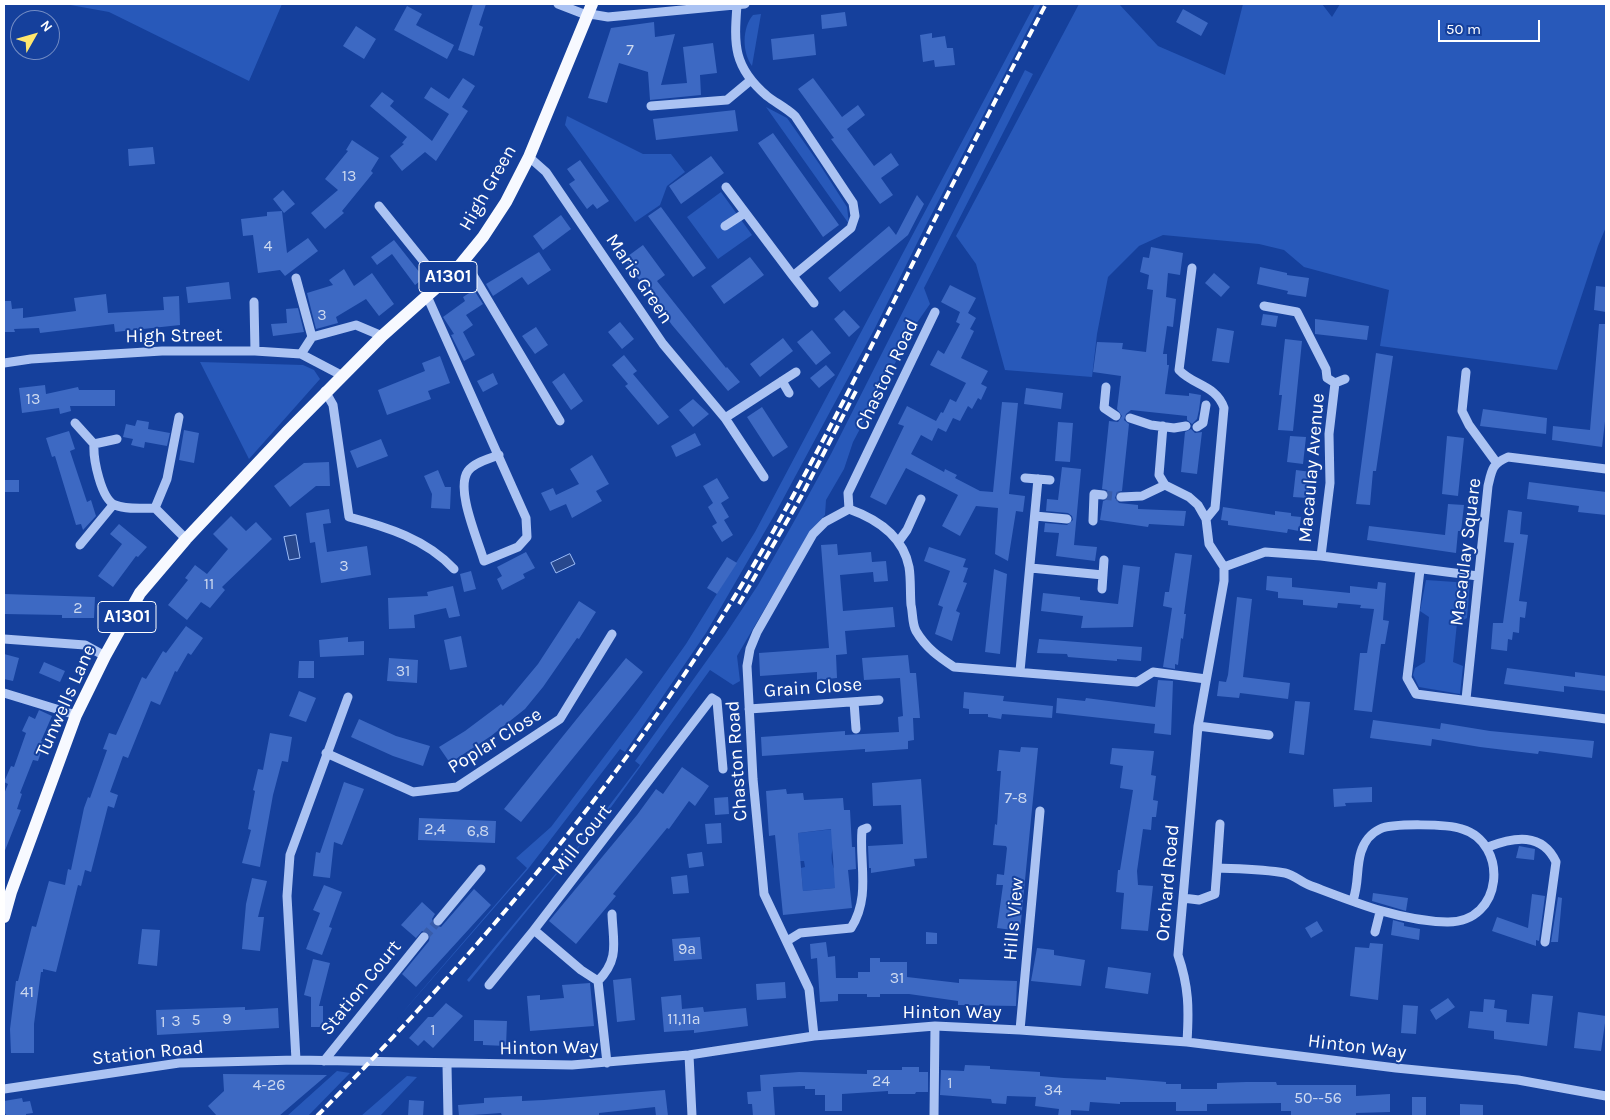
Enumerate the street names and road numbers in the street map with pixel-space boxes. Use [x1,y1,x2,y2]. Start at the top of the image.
street label: High Green [454,141,522,235]
street label: Maris Green [601,230,677,328]
road number: A1301 [419,262,477,292]
street label: Chaston Road [850,316,924,434]
street label: High Street [125,324,223,348]
street label: Macaulay Avenue [1294,392,1330,544]
street label: Macaulay Square [1446,477,1486,627]
road number: A1301 [98,602,156,632]
street label: Tunwells Lane [31,641,101,761]
street label: Grain Close [763,673,863,703]
street label: Chaston Road [721,700,753,822]
street label: Poplar Close [444,703,546,779]
street label: Mill Court [547,800,617,880]
street label: Orchard Road [1152,824,1184,942]
street label: Hills View [999,876,1029,962]
street label: Station Court [316,936,406,1040]
street label: Hinton Way [902,1002,1002,1024]
street label: Hinton Way [1306,1030,1408,1064]
street label: Station Road [91,1036,205,1070]
street label: Hinton Way [499,1036,599,1060]

